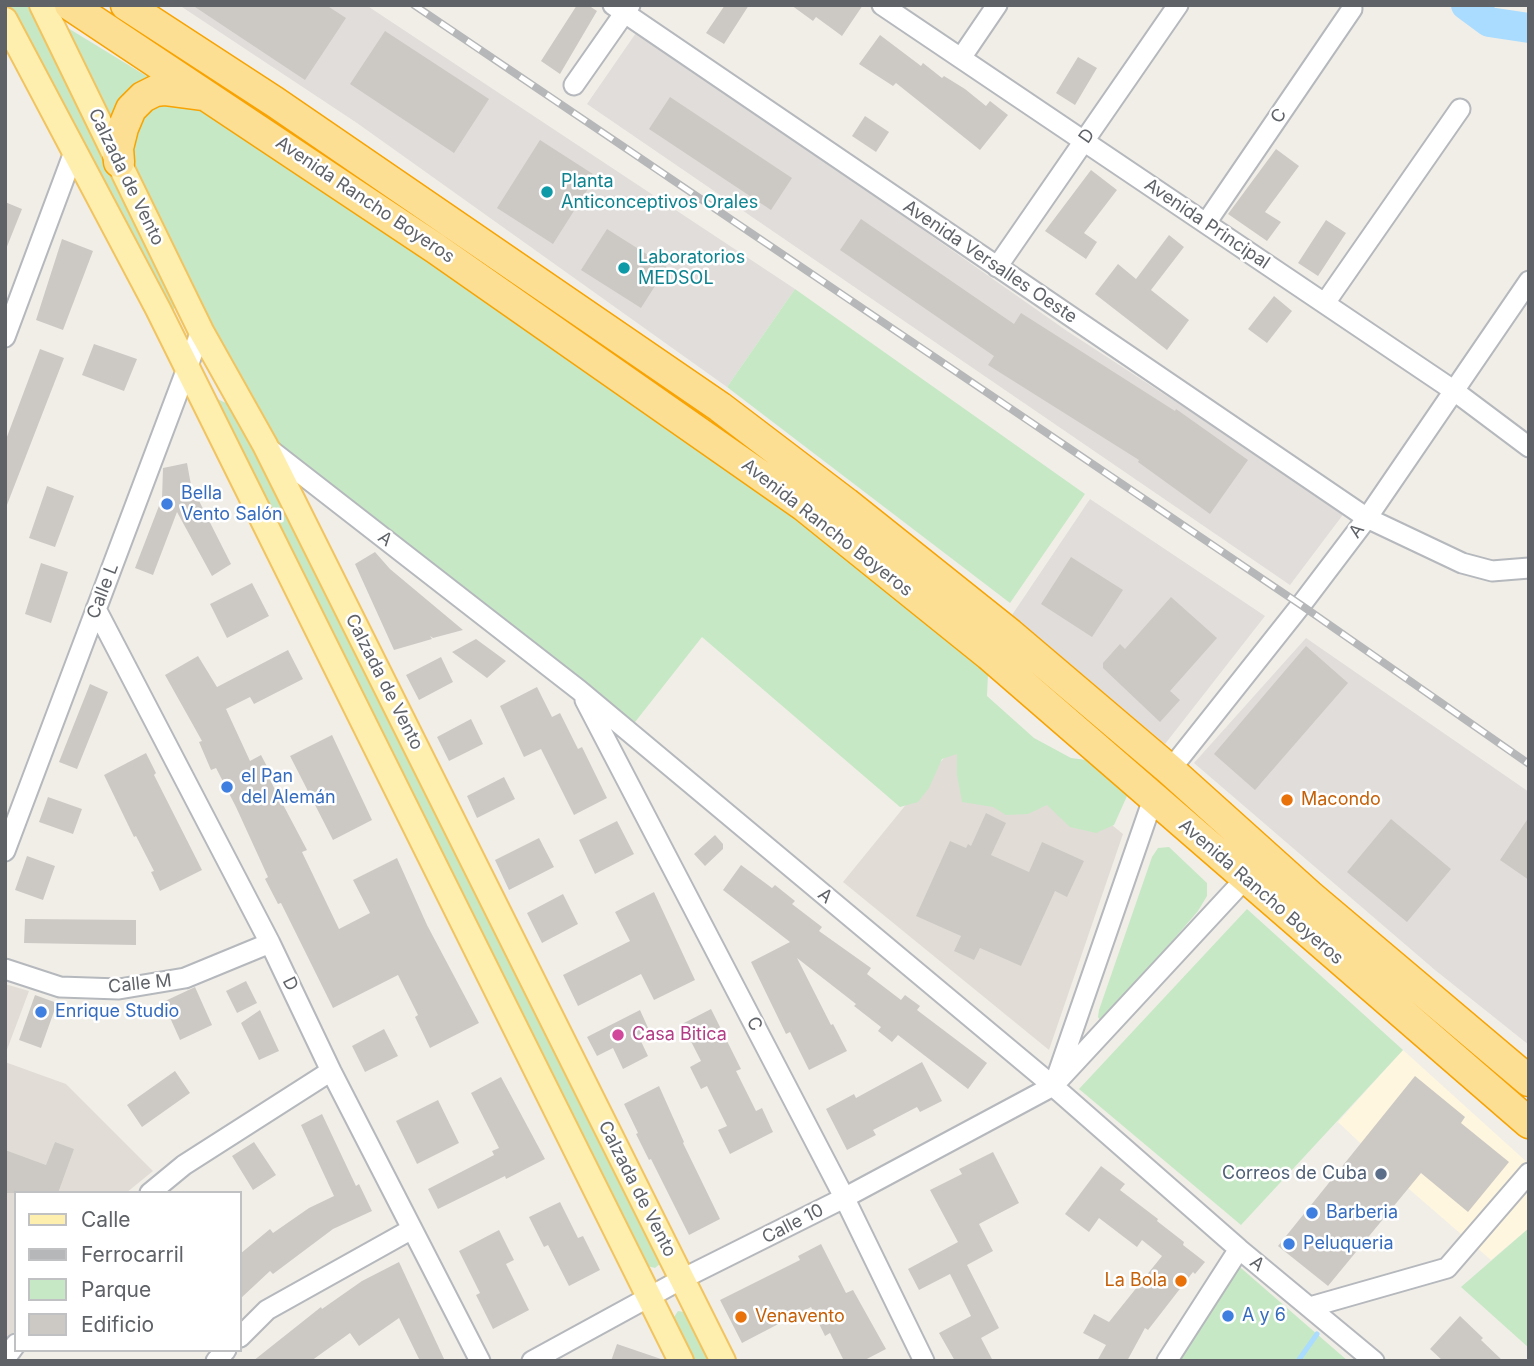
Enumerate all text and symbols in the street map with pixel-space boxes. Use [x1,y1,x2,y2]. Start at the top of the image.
street label: Calzada de Vento [84,105,168,249]
street label: C [1266,105,1292,127]
street label: D [1074,124,1100,148]
street label: Avenida Rancho Boyeros [272,132,458,268]
place label: Planta Anticonceptivos Orales [561,171,758,214]
street label: Avenida Principal [1140,174,1274,274]
marker: Planta Anticonceptivos Orales [539,184,555,200]
street label: Avenida Versalles Oeste [899,196,1081,328]
place label: Laboratorios MEDSOL [638,247,745,290]
marker: Laboratorios MEDSOL [616,260,632,276]
street label: Avenida Rancho Boyeros [737,455,917,601]
place label: Bella Vento Salón [181,483,283,526]
marker: Bella Vento Salón [159,496,175,512]
street label: A [1345,520,1369,542]
street label: A [373,527,397,551]
street label: Calle L [83,560,123,622]
street label: Calzada de Vento [340,610,428,754]
place label: el Pan del Alemán [241,766,336,808]
marker: el Pan del Alemán [219,779,235,795]
place label: Macondo [1301,789,1381,811]
marker: Macondo [1279,792,1295,808]
street label: Avenida Rancho Boyeros [1174,815,1348,969]
street label: A [813,884,837,908]
street label: Calle M [107,970,173,998]
street label: D [277,973,303,995]
place label: Enrique Studio [55,1001,179,1023]
marker: Enrique Studio [33,1004,49,1020]
street label: C [741,1013,767,1035]
place label: Casa Bitica [632,1024,727,1046]
marker: Casa Bitica [610,1027,626,1043]
street label: Calzada de Vento [593,1117,681,1261]
place label: Correos de Cuba [1222,1163,1367,1185]
marker: Correos de Cuba [1373,1166,1389,1182]
legend [14,1191,242,1352]
street label: Calle 10 [759,1199,827,1249]
place label: Barberia [1326,1202,1398,1224]
marker: Barberia [1304,1205,1320,1221]
text: Calle [81,1207,131,1232]
place label: Peluqueria [1303,1233,1394,1255]
marker: Peluqueria [1281,1236,1297,1252]
text: Ferrocarril [81,1242,184,1267]
street label: A [1245,1252,1269,1276]
place label: La Bola [1105,1270,1167,1292]
marker: La Bola [1173,1273,1189,1289]
text: Parque [81,1277,151,1302]
place label: A y 6 [1242,1305,1286,1327]
place label: Venavento [755,1306,845,1328]
marker: A y 6 [1220,1308,1236,1324]
marker: Venavento [733,1309,749,1325]
text: Edificio [81,1312,154,1337]

